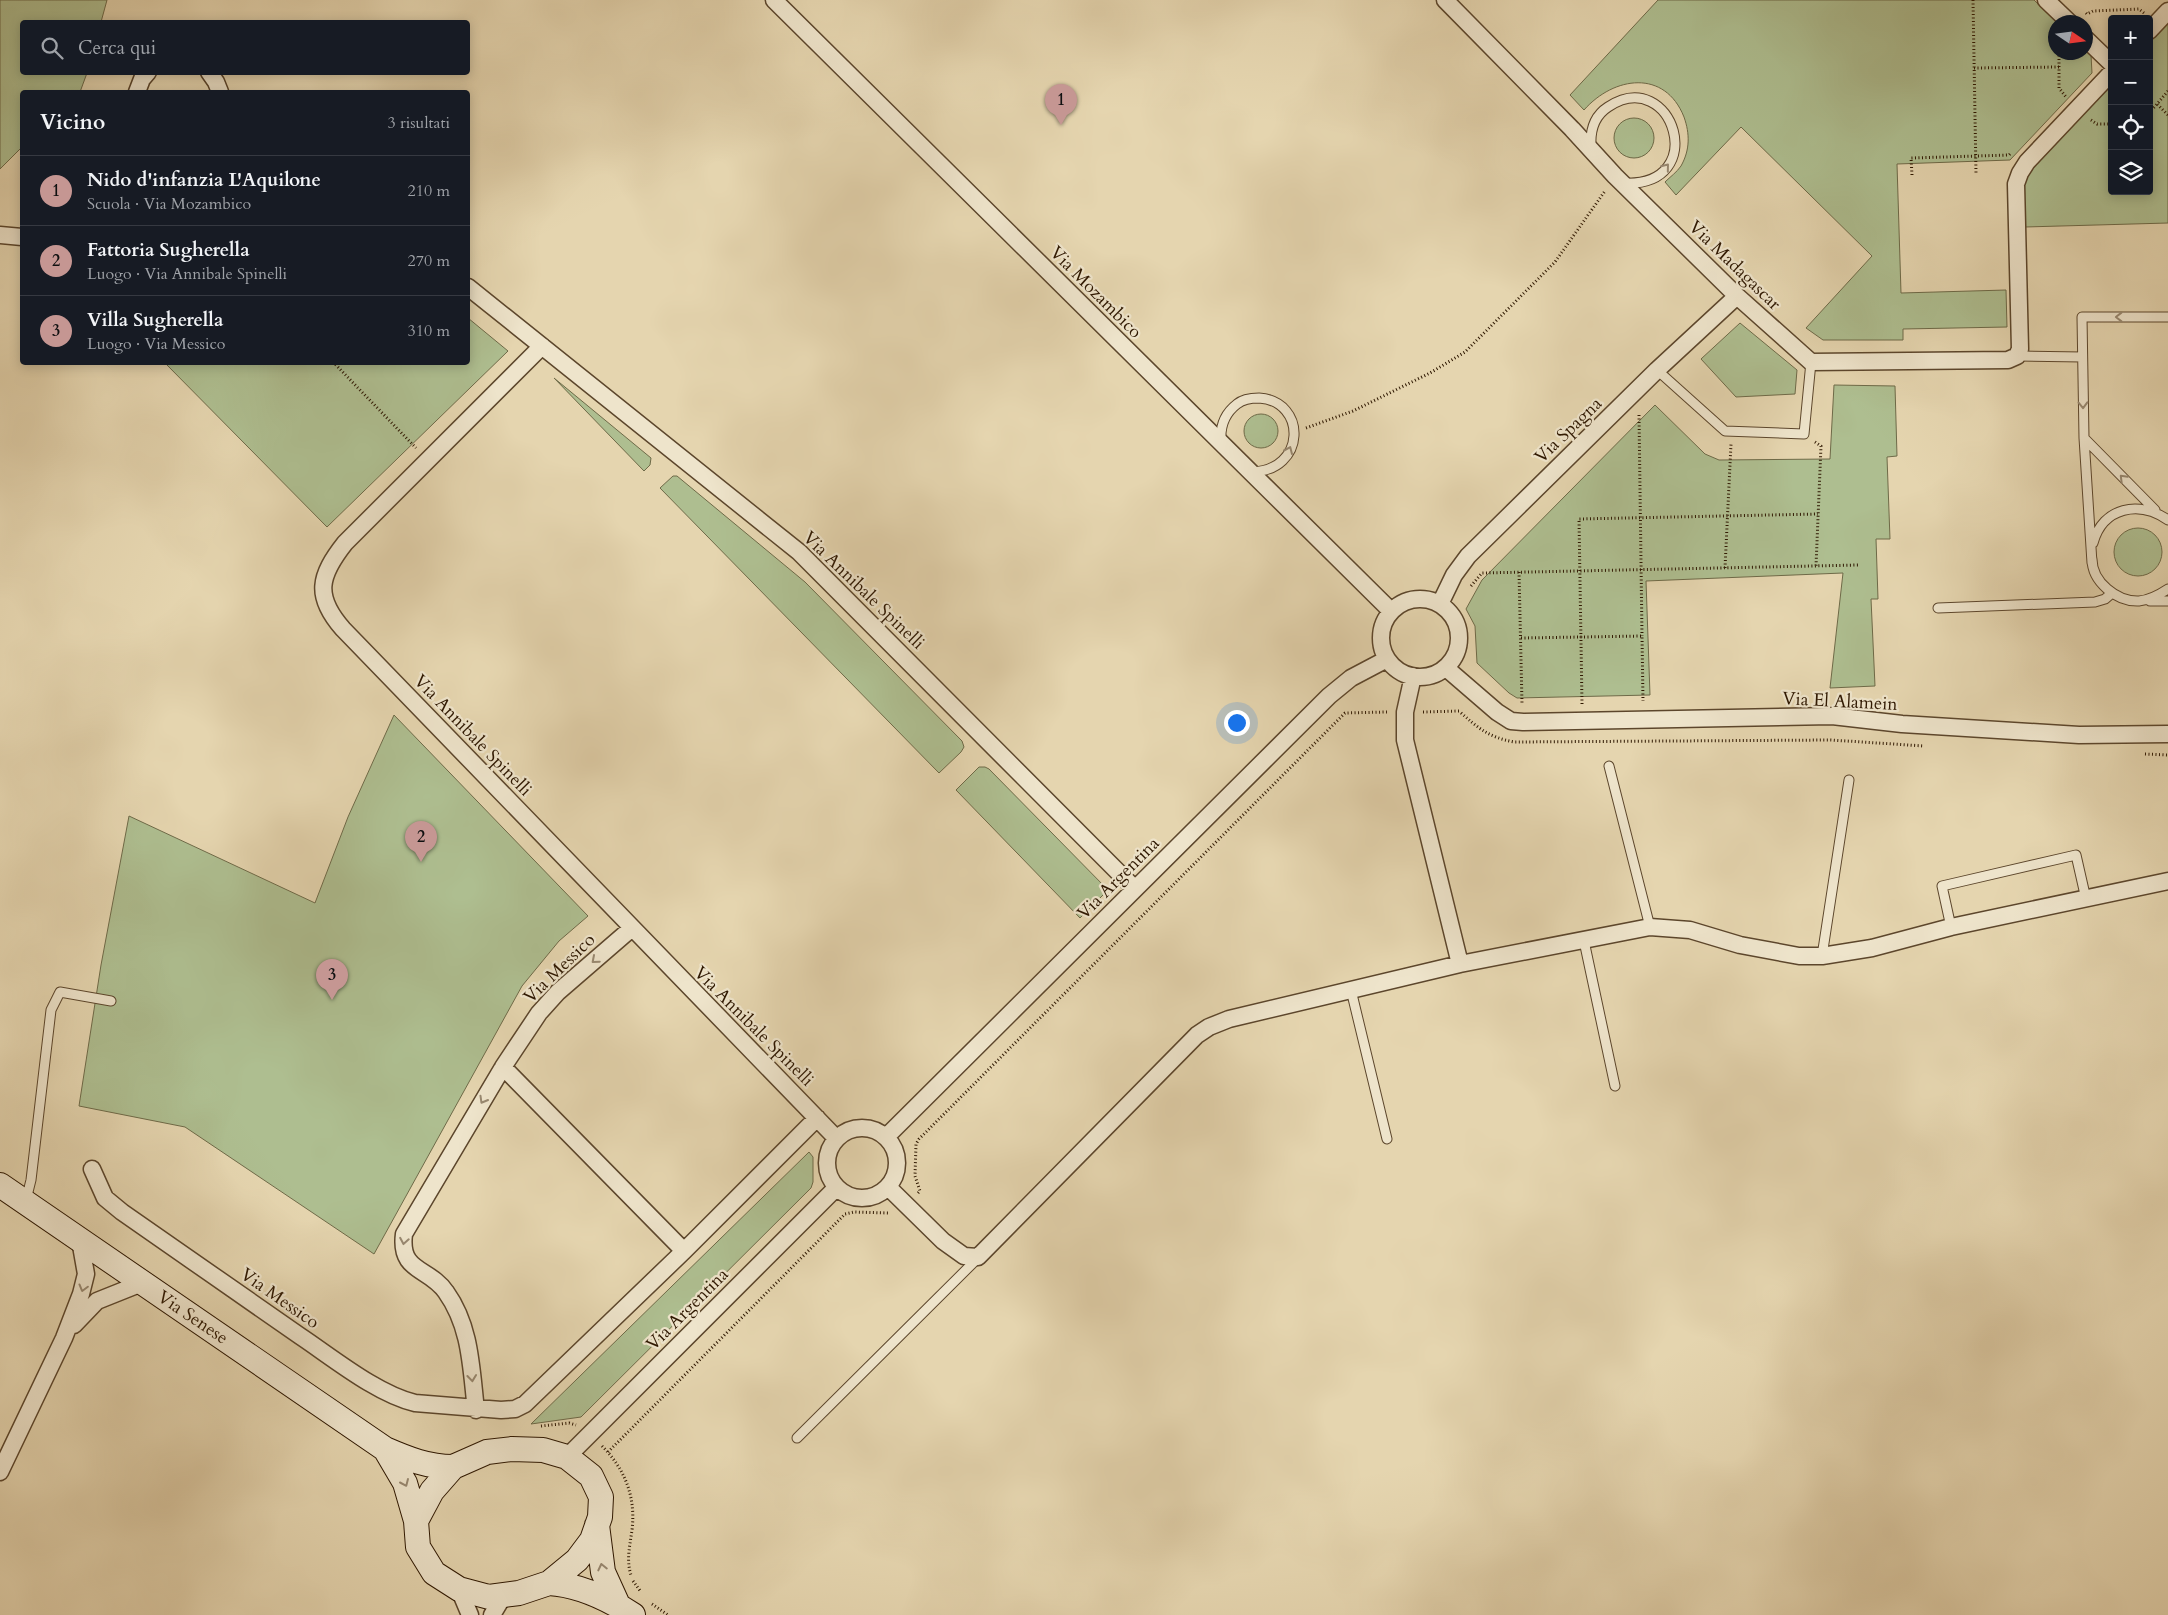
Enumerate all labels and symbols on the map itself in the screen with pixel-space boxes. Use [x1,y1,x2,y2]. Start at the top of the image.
north arrow [2048,15,2093,60]
pin: 1 [1045,84,1077,125]
one-way arrow [1660,163,1669,172]
street label: Via Madagascar [1683,215,1787,316]
street label: Via Mozambico [1044,241,1148,344]
one-way arrow [2115,312,2123,322]
street label: Via Spagna [1529,392,1608,469]
one-way arrow [2078,402,2088,410]
one-way arrow [1283,446,1294,455]
one-way arrow [2120,475,2129,484]
street label: Via Annibale Spinelli [797,526,930,655]
street label: Via Annibale Spinelli [408,669,537,802]
street label: Via El Alamein [1782,686,1899,717]
your location [1224,710,1250,736]
pin: 2 [405,821,437,862]
street label: Via Argentina [1071,831,1165,925]
street label: Via Messico [518,928,601,1009]
one-way arrow [591,955,600,964]
pin: 3 [316,959,348,1000]
street label: Via Annibale Spinelli [688,961,819,1092]
one-way arrow [480,1094,490,1103]
one-way arrow [399,1237,410,1245]
street label: Via Messico [235,1262,324,1335]
street label: Via Argentina [640,1262,734,1356]
one-way arrow [79,1283,89,1291]
street label: Via Senese [152,1284,233,1350]
one-way arrow [466,1374,477,1382]
one-way arrow [398,1478,409,1487]
one-way arrow [597,1562,608,1571]

